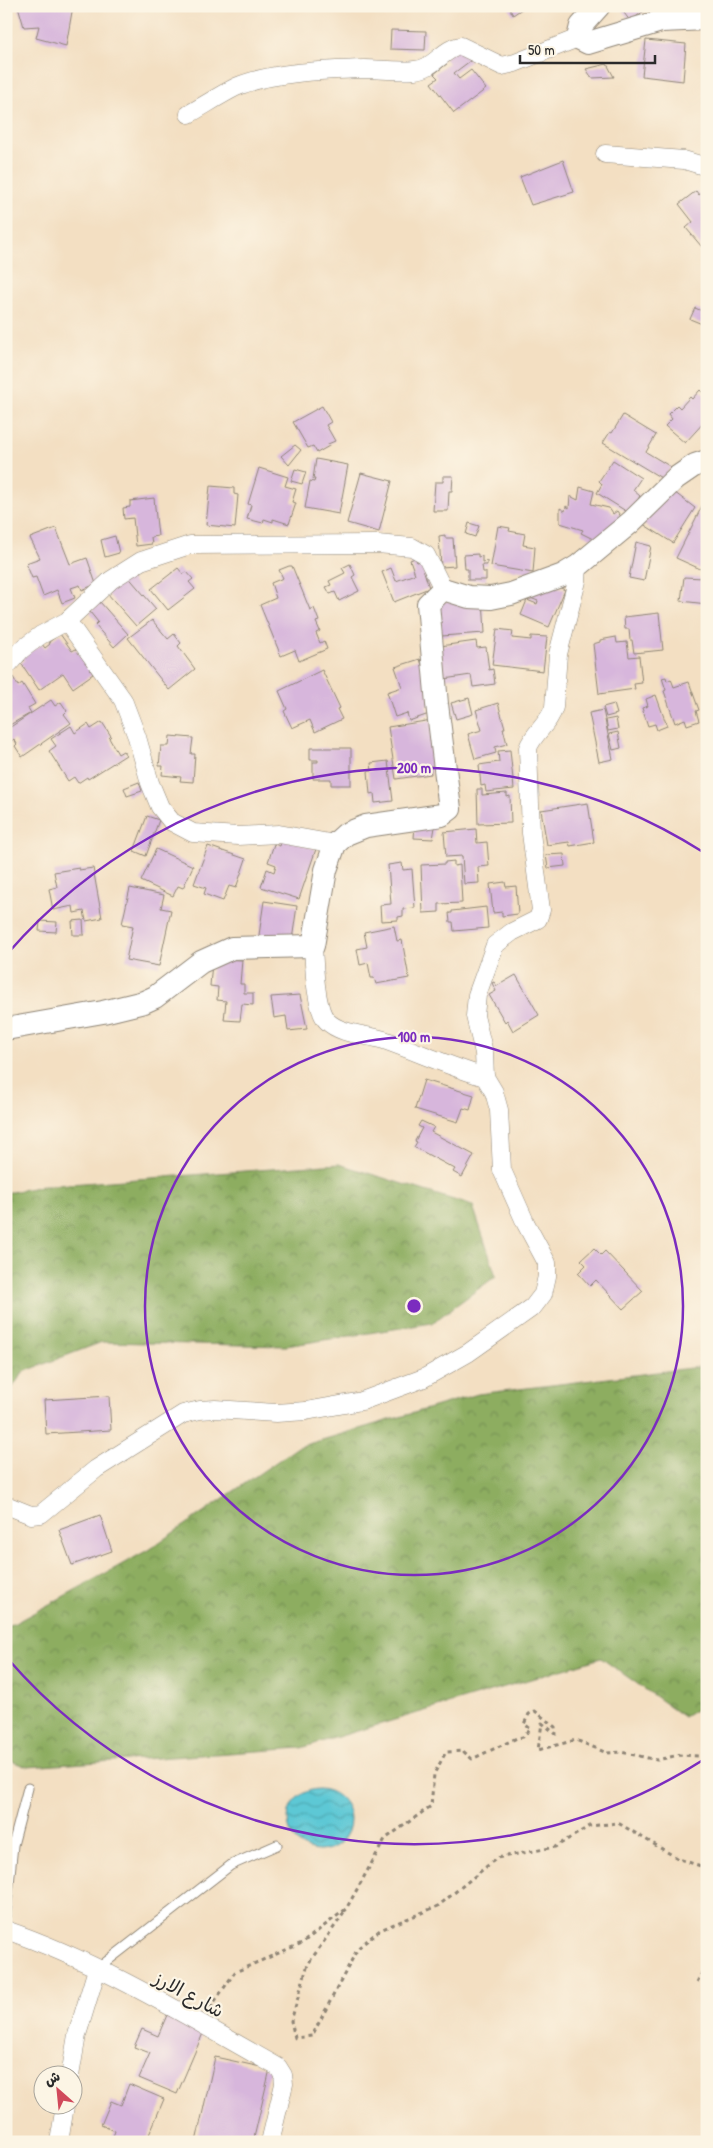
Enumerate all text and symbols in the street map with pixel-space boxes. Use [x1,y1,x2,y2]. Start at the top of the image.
scale bar [520,32,656,64]
text: 50 m [528,39,555,60]
text: 200 m [397,757,431,778]
text: 100 m [398,1026,430,1047]
centre of rings [405,1297,423,1315]
street label: شارع الارز [147,1964,229,2024]
north arrow [32,2066,82,2116]
text: ش [41,2066,63,2090]

